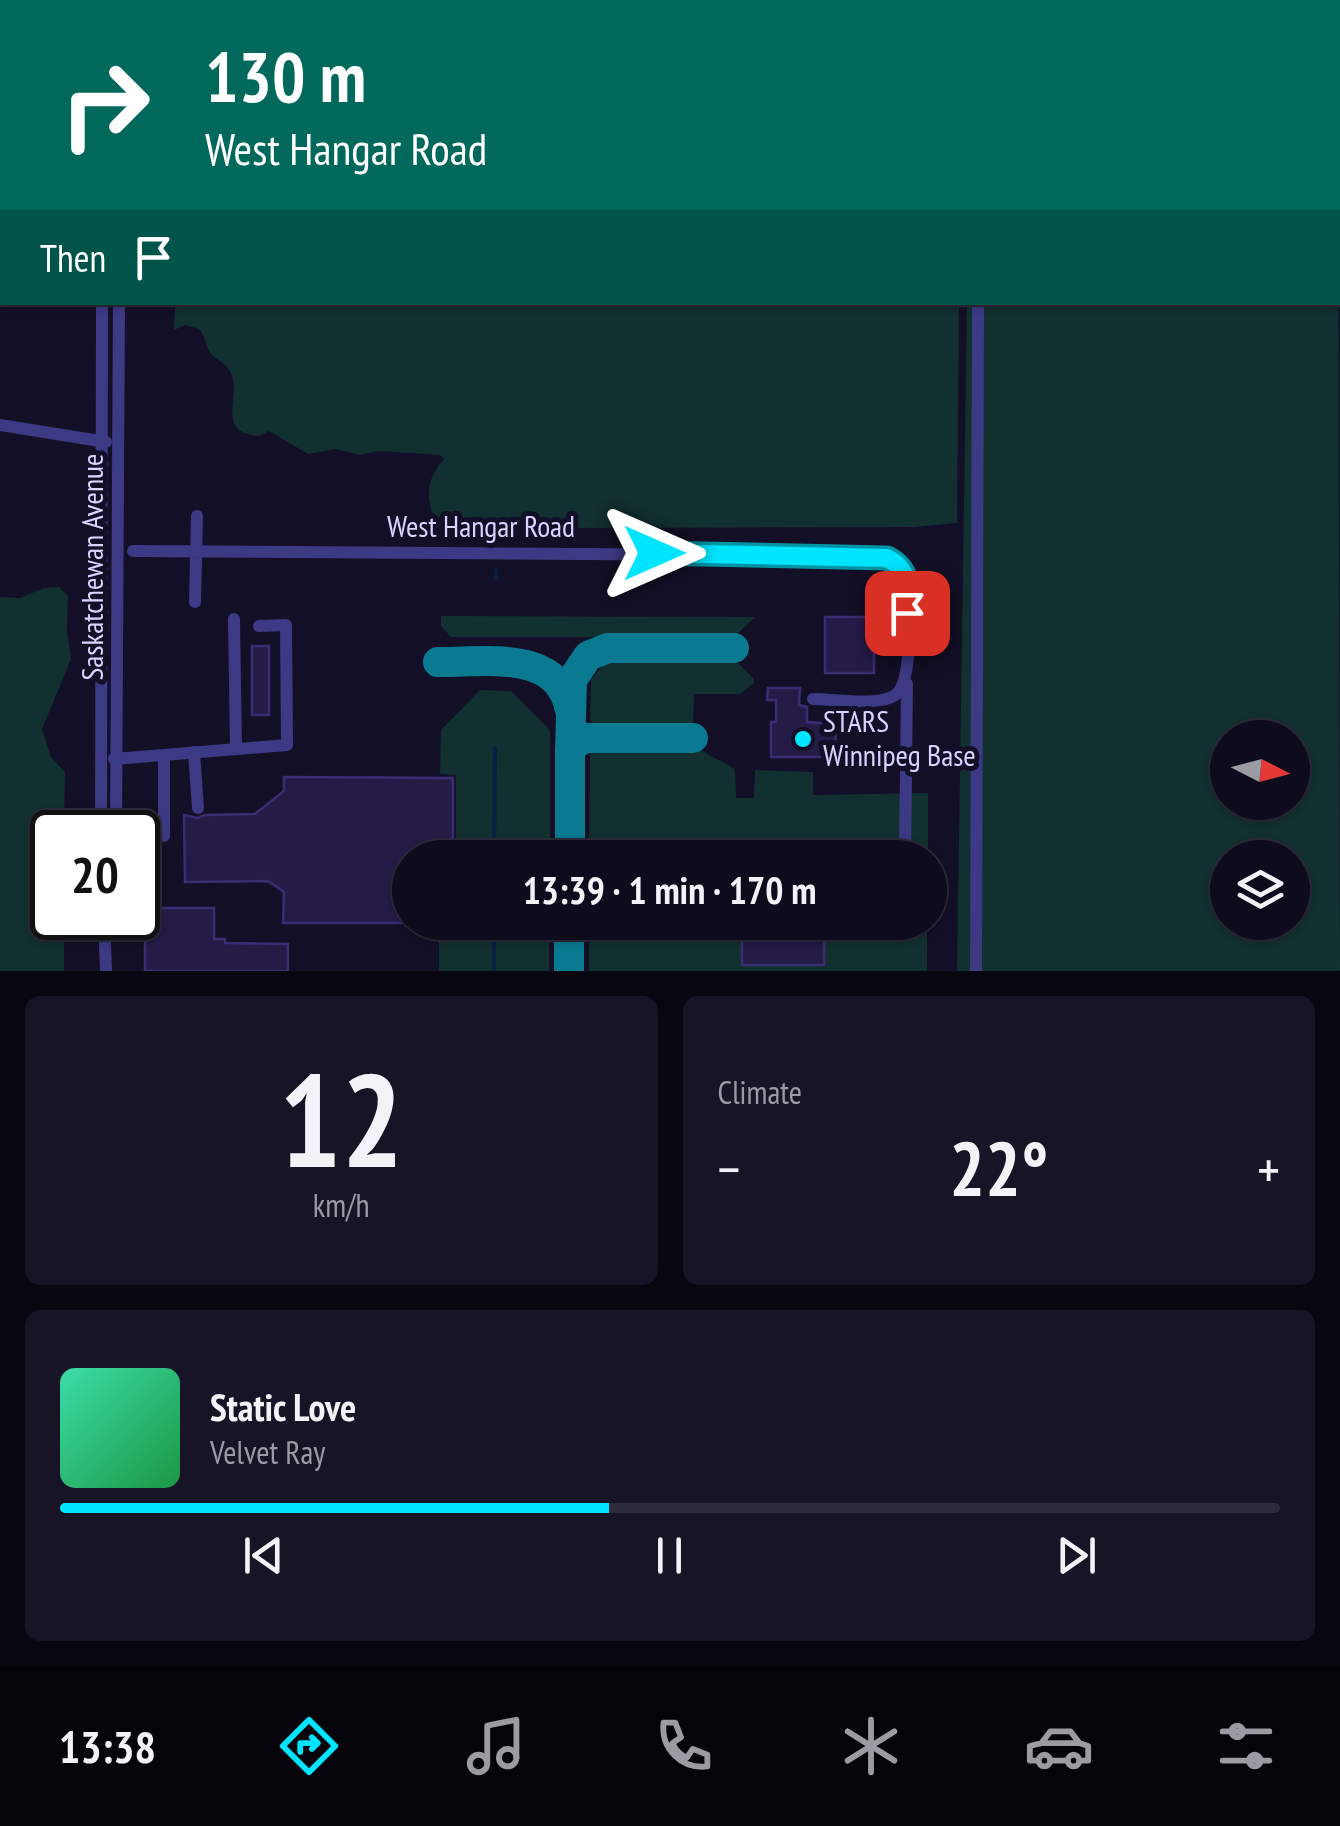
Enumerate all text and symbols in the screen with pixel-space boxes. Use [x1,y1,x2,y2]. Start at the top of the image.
text: 130 m [205,31,366,121]
icon: right [40,40,170,170]
text: West Hangar Road [205,119,487,177]
icon: arrive [126,230,181,285]
text: Then [40,233,106,282]
street label: Saskatchewan Avenue [72,454,111,680]
position arrow [602,501,706,605]
street label: West Hangar Road [387,506,575,545]
pin [865,571,950,656]
icon: arrive [880,586,935,641]
place label: STARS Winnipeg Base [823,701,976,774]
north arrow [1210,720,1310,820]
map controls [1210,720,1310,940]
marker: STARS Winnipeg Base [792,728,814,750]
speed limit sign: 20 [30,810,160,940]
button: layers [1210,840,1310,940]
text: 13:39 · 1 min · 170 m [523,865,816,914]
text: 12 [279,1035,403,1203]
text: Climate [718,1071,802,1113]
text: 22° [949,1120,1048,1217]
text: − [718,1133,740,1204]
text: + [1257,1133,1280,1204]
text: km/h [313,1184,370,1226]
text: Static Love [210,1382,356,1431]
text: Velvet Ray [210,1431,325,1473]
icon: previous [236,1528,291,1583]
icon: pause [642,1528,697,1583]
icon: next [1049,1528,1104,1583]
icon: directions [274,1711,344,1781]
icon: music [461,1711,531,1781]
icon: phone [649,1711,719,1781]
icon: climate [836,1711,906,1781]
icon: car [1024,1711,1094,1781]
icon: filters [1211,1711,1281,1781]
text: 13:38 [59,1717,156,1775]

